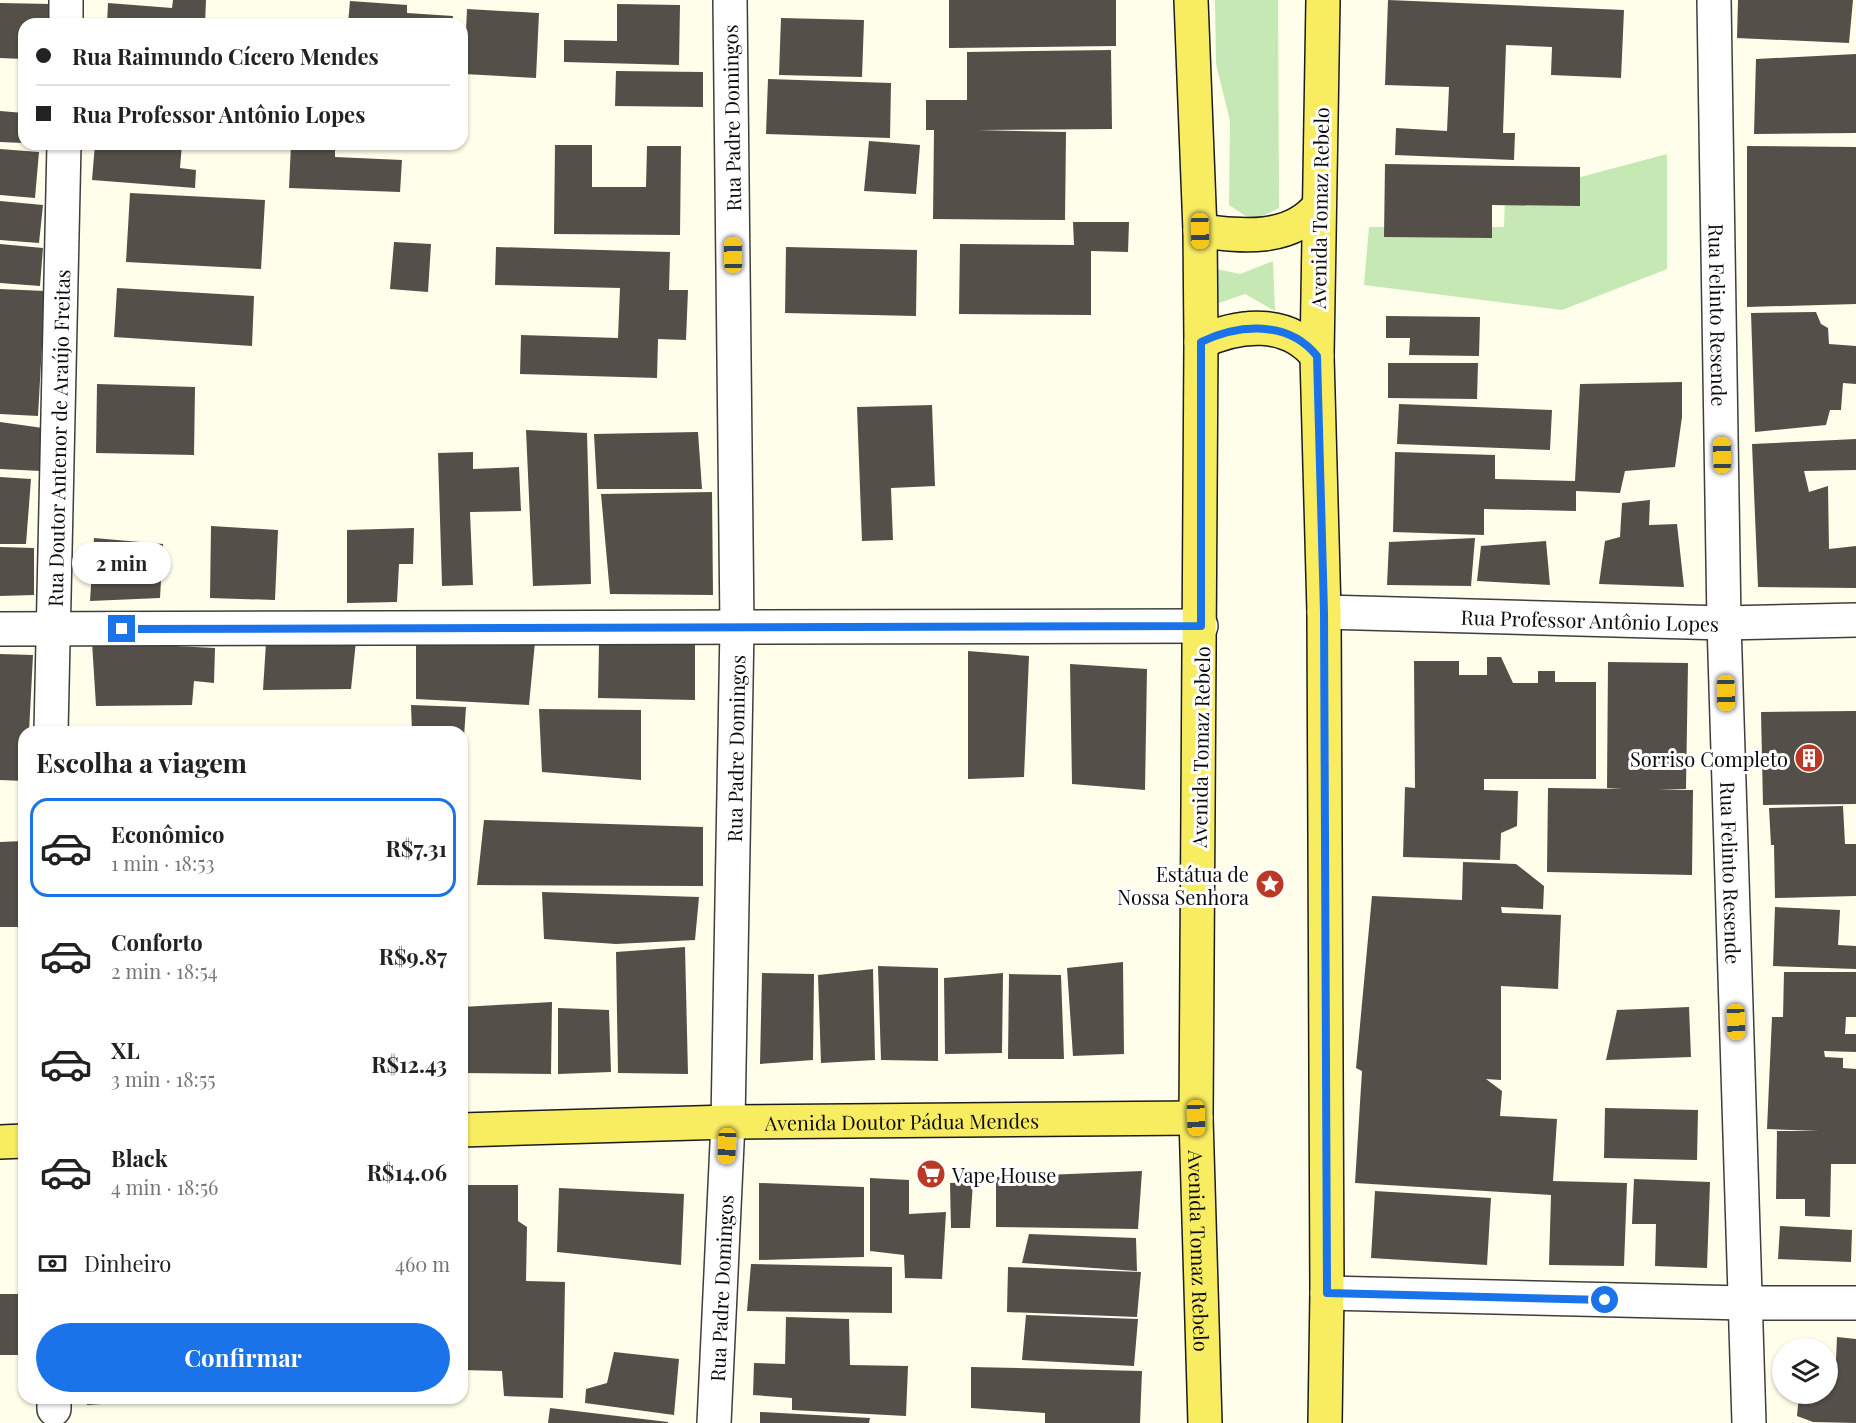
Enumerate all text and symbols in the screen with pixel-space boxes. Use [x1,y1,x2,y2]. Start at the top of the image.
street label: Rua Padre Domingos [716,24,746,212]
text: Rua Raimundo Cícero Mendes [72,41,379,71]
text: Rua Professor Antônio Lopes [72,99,365,129]
street label: Avenida Tomaz Rebelo [1304,107,1334,310]
car [1191,213,1209,249]
street label: Rua Felinto Resende [1704,223,1734,407]
car [724,237,742,273]
street label: Rua Doutor Antenor de Araújo Freitas [40,269,75,607]
car [1713,437,1731,473]
callout: 2 min [72,542,172,584]
text: 2 min [96,549,147,576]
street label: Rua Professor Antônio Lopes [1460,602,1719,636]
route end [108,615,135,642]
street label: Avenida Tomaz Rebelo [1185,646,1215,849]
street label: Rua Padre Domingos [720,655,750,842]
car [1717,675,1735,711]
building icon: Sorriso Completo [1793,742,1825,774]
text: Escolha a viagem [36,744,247,780]
place label: Sorriso Completo [1630,745,1788,772]
street label: Rua Felinto Resende [1715,781,1748,965]
text: Econômico [111,819,224,849]
icon: car [39,821,93,875]
text: R$7.31 [386,833,447,863]
text: 1 min · 18:53 [111,849,215,876]
place label: Estátua de Nossa Senhora [1117,860,1249,910]
place icon: Estátua de Nossa Senhora [1254,868,1286,900]
text: Conforto [111,927,203,957]
icon: car [39,929,93,983]
text: R$9.87 [379,941,447,971]
text: 2 min · 18:54 [111,957,218,984]
car [1726,1004,1746,1040]
text: XL [111,1035,140,1065]
icon: car [39,1037,93,1091]
text: R$12.43 [371,1049,447,1079]
text: 3 min · 18:55 [111,1065,216,1092]
car [1186,1100,1206,1136]
street label: Avenida Doutor Pádua Mendes [764,1106,1039,1135]
car [717,1128,737,1164]
text: Black [111,1143,168,1173]
icon: car [39,1145,93,1199]
street label: Avenida Tomaz Rebelo [1183,1148,1216,1352]
text: R$14.06 [367,1157,447,1187]
supermarket icon: Vape House [915,1158,947,1190]
place label: Vape House [951,1161,1056,1188]
text: 4 min · 18:56 [111,1173,218,1200]
street label: Rua Padre Domingos [702,1194,738,1382]
icon: cash [36,1247,69,1280]
text: Dinheiro [84,1248,171,1278]
text: 460 m [395,1250,450,1277]
route start [1591,1286,1618,1313]
button: Confirmar [36,1323,450,1392]
map controls [1772,1338,1838,1404]
button: layers [1772,1338,1838,1404]

